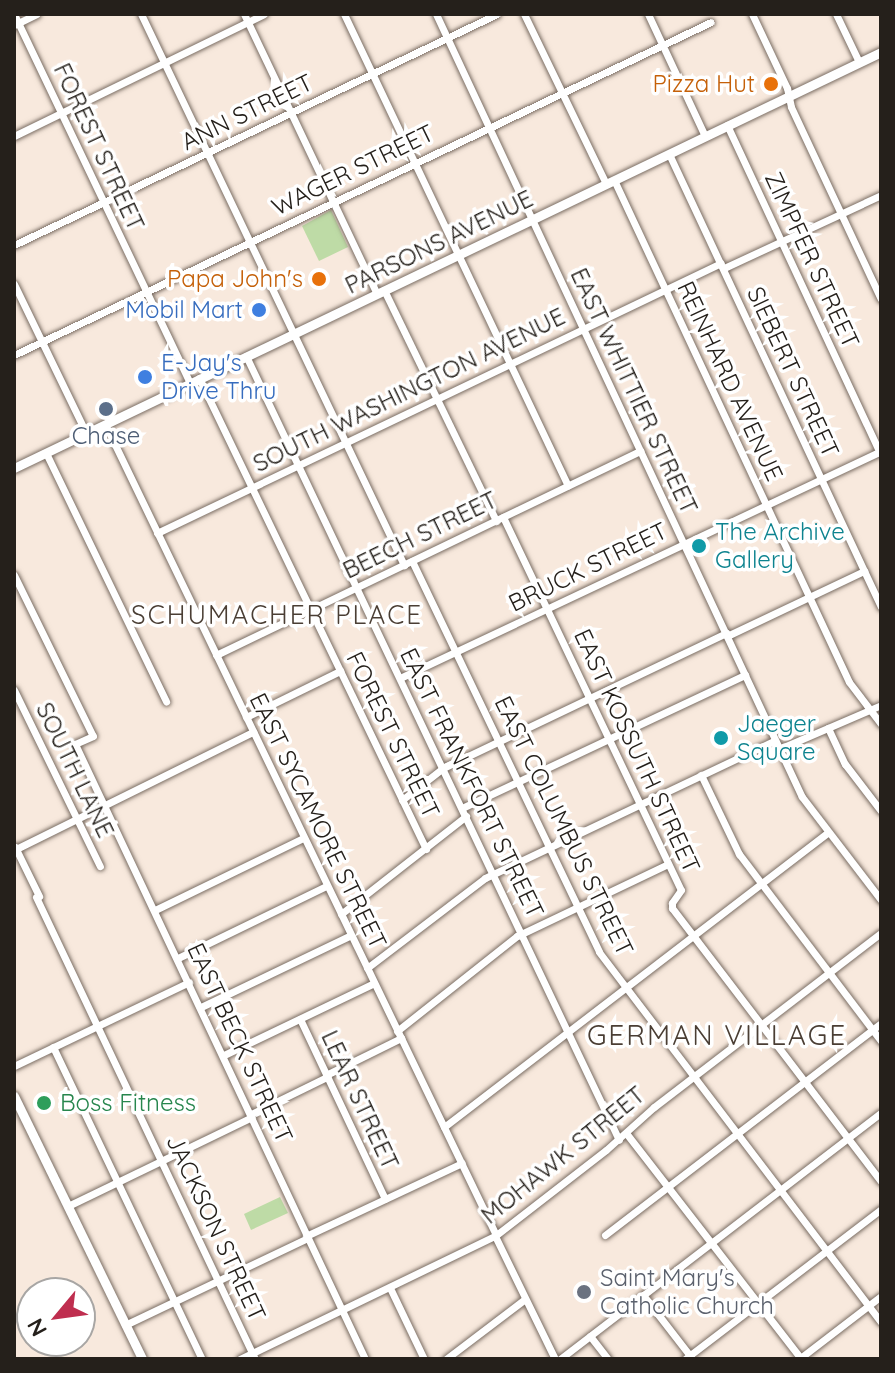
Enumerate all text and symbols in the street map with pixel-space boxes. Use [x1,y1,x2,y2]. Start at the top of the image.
street label: FOREST STREET [48,59,150,235]
street label: ANN STREET [176,68,318,156]
place label: Pizza Hut [652,70,755,98]
marker: Pizza Hut [762,75,780,93]
street label: WAGER STREET [267,118,439,222]
street label: ZIMPFER STREET [759,167,865,353]
street label: PARSONS AVENUE [340,184,538,300]
street label: EAST WHITTIER STREET [564,263,704,519]
place label: Papa John's [167,265,303,293]
marker: Papa John's [310,270,328,288]
street label: REINHARD AVENUE [671,277,789,485]
street label: SIEBERT STREET [741,282,845,462]
place label: Mobil Mart [125,296,243,324]
marker: Mobil Mart [250,301,268,319]
street label: SOUTH WASHINGTON AVENUE [248,302,570,478]
place label: E-Jay's Drive Thru [161,349,276,405]
marker: E-Jay's Drive Thru [136,368,154,386]
marker: Chase [97,400,115,418]
place label: Chase [72,422,140,450]
street label: BEECH STREET [338,485,502,585]
street label: BRUCK STREET [504,516,672,618]
place label: The Archive Gallery [715,518,845,574]
marker: The Archive Gallery [690,537,708,555]
district label: SCHUMACHER PLACE [131,599,423,631]
street label: EAST KOSSUTH STREET [568,624,706,878]
street label: EAST FRANKFORT STREET [394,643,550,923]
street label: FOREST STREET [340,647,446,823]
street label: EAST SYCAMORE STREET [243,688,393,954]
street label: EAST COLUMBUS STREET [489,691,639,961]
street label: SOUTH LANE [30,698,120,842]
place label: Jaeger Square [737,710,816,766]
marker: Jaeger Square [712,729,730,747]
street label: EAST BECK STREET [181,938,299,1148]
district label: GERMAN VILLAGE [587,1018,847,1052]
street label: LEAR STREET [315,1026,405,1174]
street label: MOHAWK STREET [475,1080,651,1230]
place label: Boss Fitness [60,1089,196,1117]
marker: Boss Fitness [35,1094,53,1112]
street label: JACKSON STREET [160,1130,272,1326]
place label: Saint Mary's Catholic Church [600,1264,774,1320]
north arrow [16,1277,96,1357]
marker: Saint Mary's Catholic Church [575,1283,593,1301]
text: N [21,1314,53,1342]

